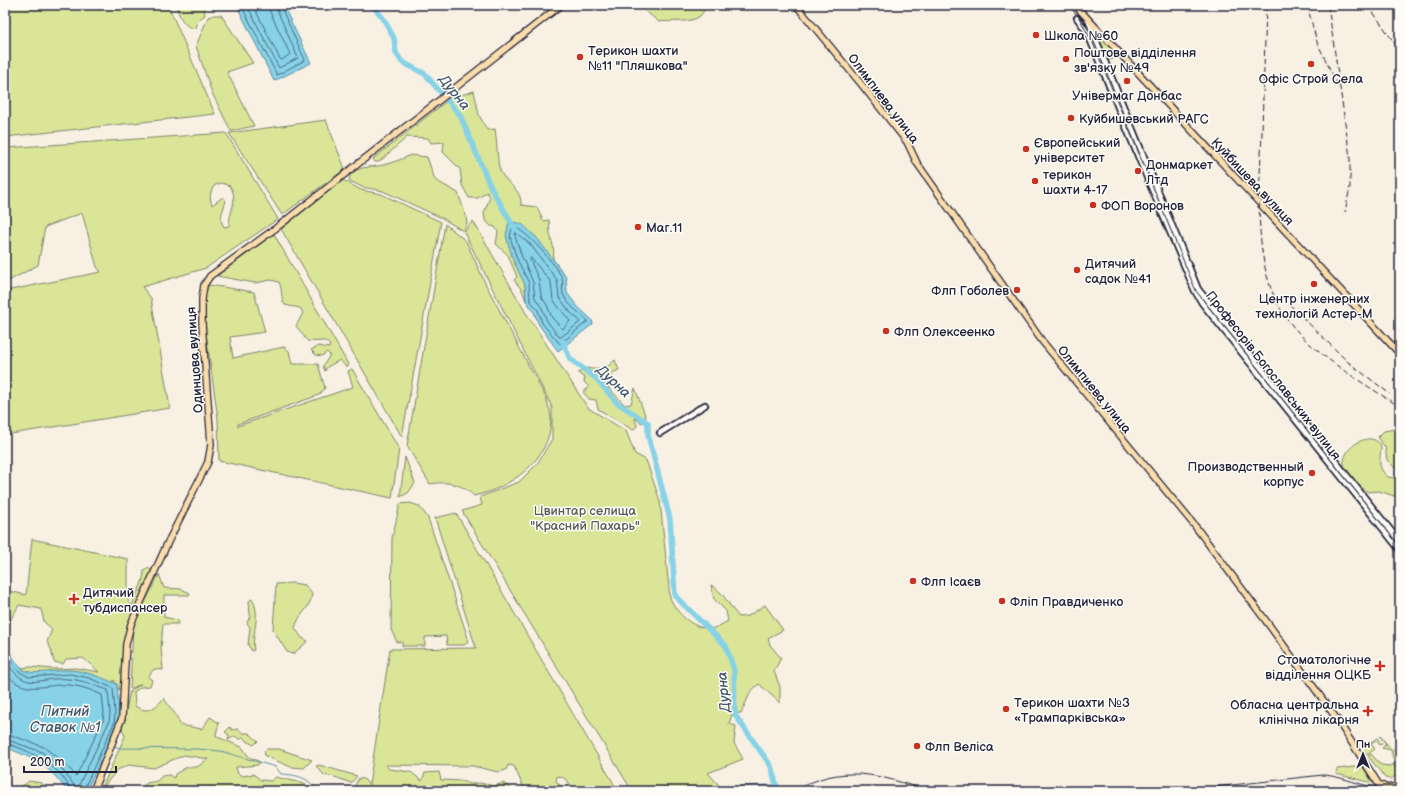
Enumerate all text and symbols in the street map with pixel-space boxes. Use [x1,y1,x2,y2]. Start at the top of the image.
place label: Школа №60 [1044,28,1118,44]
marker: Школа №60 [1031,30,1041,40]
place label: Терикон шахти №11 "Пляшкова" [588,43,688,74]
place label: Поштове відділення зв'язку №49 [1074,45,1196,76]
street label: Олимпиева улица [844,50,922,147]
marker: Терикон шахти №11 "Пляшкова" [575,52,585,62]
marker: Поштове відділення зв'язку №49 [1061,54,1071,64]
marker: Офіс Строй Села [1306,59,1316,69]
water label: Дурна [435,70,474,113]
place label: Офіс Строй Села [1259,71,1363,87]
marker: Універмаг Донбас [1122,76,1132,86]
place label: Універмаг Донбас [1072,88,1183,104]
place label: Куйбишевський РАГС [1079,111,1209,127]
marker: Куйбишевський РАГС [1066,113,1076,123]
place label: Європейський університет [1034,135,1120,166]
street label: Куйбишева вулиця [1208,135,1297,229]
marker: Європейський університет [1021,144,1031,154]
place label: Донмаркет Лтд [1145,157,1213,188]
marker: Донмаркет Лтд [1133,166,1143,176]
place label: терикон шахти 4-17 [1043,167,1108,198]
marker: терикон шахти 4-17 [1030,176,1040,186]
place label: ФОП Воронов [1101,198,1184,214]
marker: ФОП Воронов [1088,200,1098,210]
place label: Маг.11 [646,220,682,236]
marker: Маг.11 [633,222,643,232]
place label: Дитячий садок №41 [1085,256,1151,287]
marker: Дитячий садок №41 [1072,265,1082,275]
marker: Центр інженерних технологій Астер-М [1309,279,1319,289]
place label: Флп Гоболев [931,283,1009,299]
marker: Флп Гоболев [1012,285,1022,295]
street label: Професорів Богославських вулиця [1202,288,1344,463]
place label: Центр інженерних технологій Астер-М [1255,291,1373,322]
street label: Одинцова вулиця [183,306,207,414]
place label: Флп Олексеенко [894,324,995,340]
marker: Флп Олексеенко [881,326,891,336]
street label: Олимпиева улица [1054,342,1135,437]
water label: Дурна [592,361,634,401]
place label: Производственный корпус [1188,459,1305,490]
marker: Производственный корпус [1307,468,1317,478]
park label: Цвинтар селища "Красний Пахарь" [530,503,640,534]
place label: Флп Ісаєв [921,574,981,590]
marker: Флп Ісаєв [908,576,918,586]
place label: Дитячий тубдиспансер [83,585,168,616]
marker: Дитячий тубдиспансер [68,593,80,605]
place label: Фліп Правдиченко [1010,594,1123,610]
marker: Фліп Правдиченко [997,596,1007,606]
place label: Стоматологічне відділення ОЦКБ [1265,652,1371,683]
marker: Стоматологічне відділення ОЦКБ [1374,660,1386,672]
water label: Дурна [713,671,734,714]
place label: Терикон шахти №3 «Трампарківська» [1014,695,1130,726]
place label: Обласна центральна клінічна лікарня [1230,697,1359,728]
water label: Питний Ставок №1 [30,703,101,736]
marker: Терикон шахти №3 «Трампарківська» [1001,704,1011,714]
marker: Обласна центральна клінічна лікарня [1362,705,1374,717]
north arrow [1343,734,1383,774]
text: Пн [1356,738,1370,751]
place label: Флп Веліса [925,739,994,755]
marker: Флп Веліса [912,741,922,751]
scale bar [24,748,116,774]
text: 200 m [30,755,64,770]

